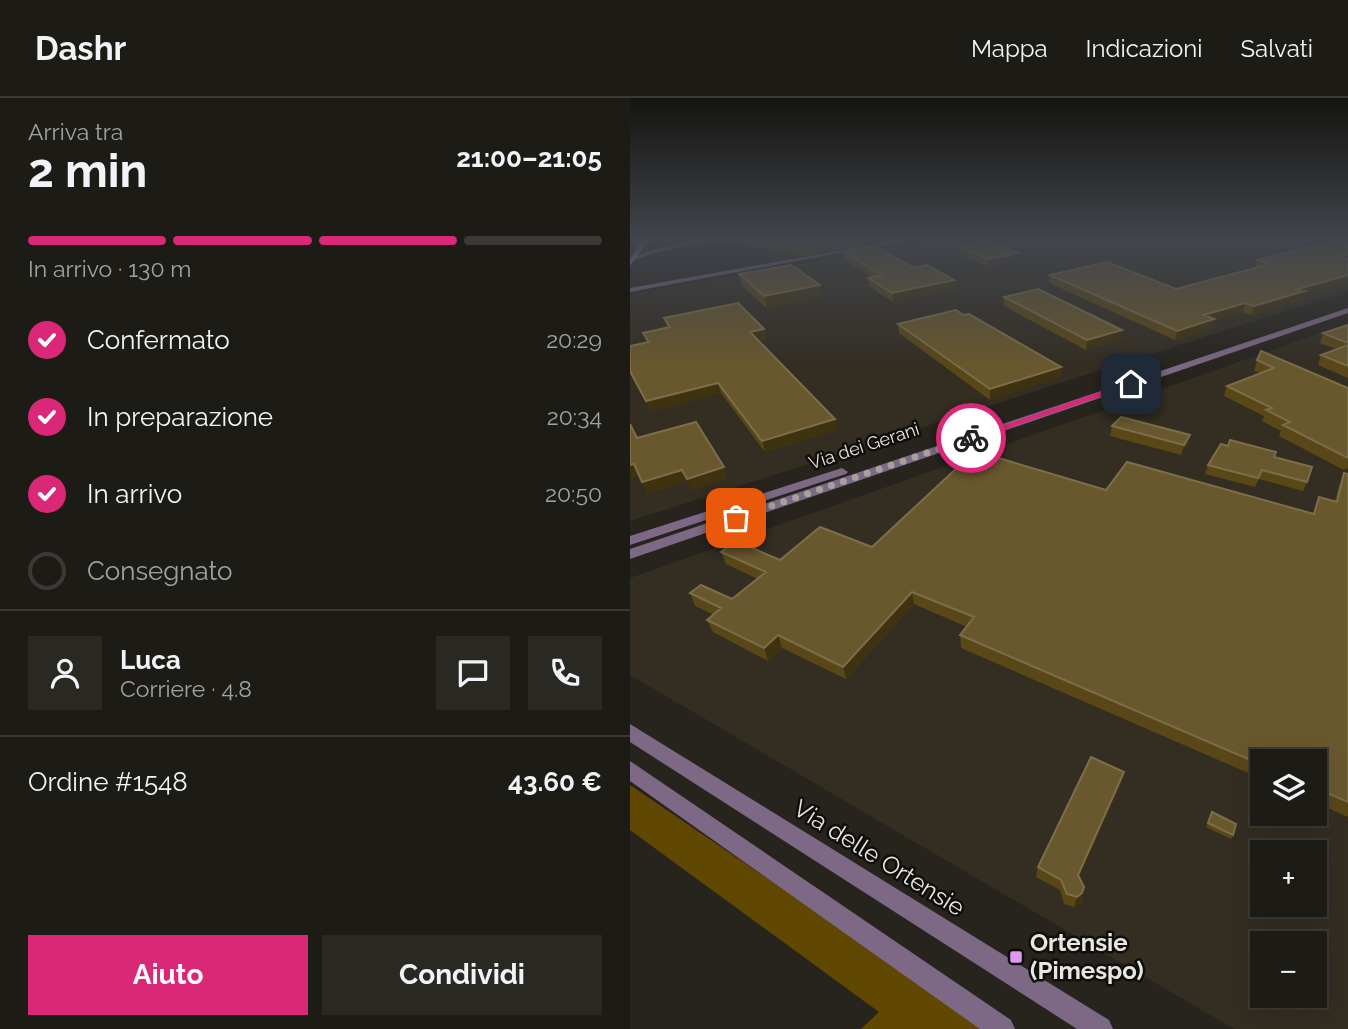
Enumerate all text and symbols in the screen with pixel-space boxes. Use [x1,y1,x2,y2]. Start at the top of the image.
text: Dashr [35,29,126,68]
text: Mappa [971,34,1048,63]
text: Indicazioni [1086,34,1203,63]
text: Salvati [1241,34,1313,63]
text: Arriva tra [28,118,123,145]
text: 21:00–21:05 [456,143,602,173]
text: 2 min [28,144,147,198]
text: In arrivo · 130 m [28,255,191,282]
icon: check [28,321,66,359]
text: Confermato [87,325,230,355]
text: 20:29 [546,326,602,353]
pin [1101,354,1161,414]
icon: home [1112,365,1150,403]
icon: check [28,398,66,436]
text: In preparazione [87,402,273,432]
text: 20:34 [547,403,602,430]
courier [936,403,1006,473]
street label: Via dei Gerani [806,418,922,473]
icon: bike [952,419,990,457]
icon: check [28,475,66,513]
text: In arrivo [87,479,182,509]
text: 20:50 [545,480,602,507]
pin [706,488,766,548]
icon: bag [717,499,755,537]
text: Consegnato [87,556,233,586]
button: person [28,636,102,710]
button: chat [436,636,510,710]
button: phone [528,636,602,710]
text: Luca [120,645,181,675]
text: Corriere · 4.8 [120,675,252,702]
map controls [1250,749,1327,1008]
button: layers [1250,749,1327,826]
text: Ordine #1548 [28,767,188,797]
text: 43.60 € [508,767,602,797]
street label: Via delle Ortensie [788,793,970,922]
button: + [1250,840,1327,917]
place label: Ortensie (Pimespo) [1030,928,1144,985]
button: − [1250,931,1327,1008]
button: Aiuto [28,935,308,1015]
button: Condividi [322,935,602,1015]
marker: Ortensie (Pimespo) [1008,949,1024,965]

